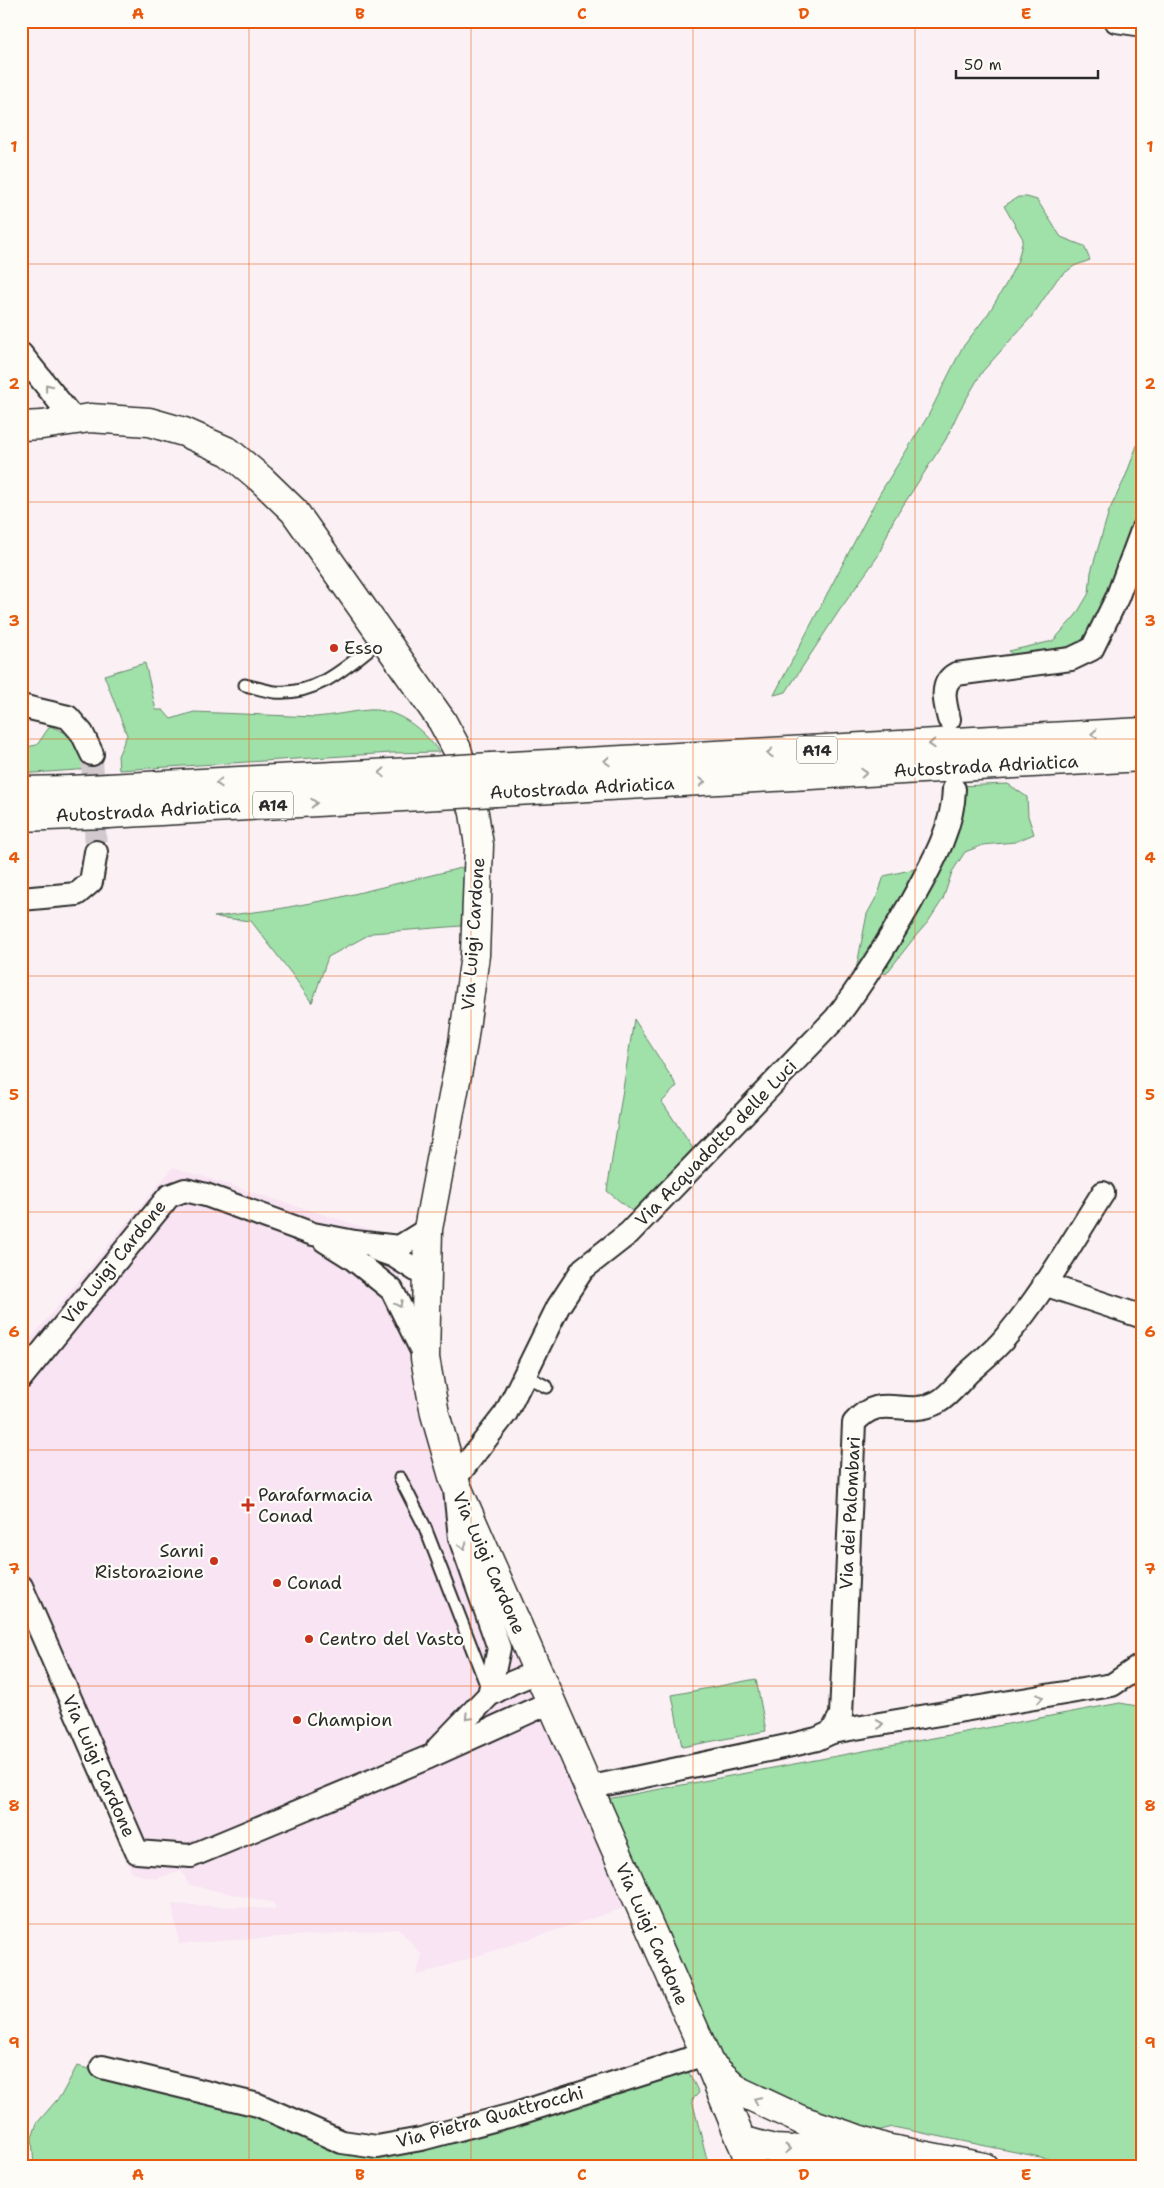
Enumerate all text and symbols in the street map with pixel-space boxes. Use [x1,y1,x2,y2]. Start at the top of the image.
text: A [132,3,144,24]
text: B [355,3,365,24]
text: C [577,3,587,24]
text: D [798,3,810,24]
text: E [1021,3,1031,24]
scale bar [956,48,1099,80]
text: 50 m [964,55,1002,75]
text: 1 [10,136,18,157]
text: 1 [1146,136,1154,157]
text: 2 [8,373,20,394]
text: 2 [1144,373,1156,394]
one-way arrow [45,384,53,393]
text: 3 [8,610,20,631]
text: 3 [1144,610,1156,631]
place label: Esso [344,636,383,660]
marker: Esso [328,642,340,654]
one-way arrow [1090,729,1098,740]
road number: A14 [797,736,837,764]
one-way arrow [928,738,936,749]
one-way arrow [765,747,773,758]
street label: Autostrada Adriatica [893,749,1079,783]
one-way arrow [603,755,611,766]
one-way arrow [377,768,385,779]
one-way arrow [860,768,868,779]
street label: Autostrada Adriatica [489,771,675,805]
one-way arrow [698,776,706,787]
one-way arrow [215,777,223,788]
road number: A14 [253,792,293,818]
street label: Autostrada Adriatica [55,794,241,828]
one-way arrow [310,798,318,809]
text: 4 [8,847,20,868]
text: 4 [1144,847,1156,868]
street label: Via Luigi Cardone [456,857,490,1011]
street label: Via Acquadotto delle Luci [630,1054,802,1232]
text: 5 [9,1084,19,1105]
text: 5 [1145,1084,1155,1105]
street label: Via Luigi Cardone [56,1195,172,1329]
one-way arrow [393,1299,403,1308]
text: 6 [8,1321,20,1342]
text: 6 [1144,1321,1156,1342]
street label: Via dei Palombari [834,1436,866,1590]
place label: Parafarmacia Conad [258,1483,372,1528]
street label: Via Luigi Cardone [447,1488,531,1638]
marker: Parafarmacia Conad [242,1499,254,1511]
place label: Sarni Ristorazione [95,1539,204,1584]
one-way arrow [457,1541,467,1550]
marker: Sarni Ristorazione [208,1555,220,1567]
text: 7 [8,1558,20,1579]
text: 7 [1144,1558,1156,1579]
place label: Conad [287,1571,342,1595]
marker: Conad [271,1577,283,1589]
place label: Centro del Vasto [319,1627,464,1651]
marker: Centro del Vasto [303,1633,315,1645]
street label: Via Luigi Cardone [57,1691,141,1841]
one-way arrow [1036,1693,1044,1704]
place label: Champion [307,1708,392,1732]
one-way arrow [465,1711,474,1720]
marker: Champion [291,1714,303,1726]
one-way arrow [875,1720,884,1730]
text: 8 [8,1795,20,1816]
text: 8 [1144,1795,1156,1816]
street label: Via Luigi Cardone [610,1859,694,2009]
text: 9 [8,2032,20,2053]
text: 9 [1144,2032,1156,2053]
street label: Via Pietra Quattrocchi [394,2080,586,2154]
one-way arrow [753,2095,762,2106]
one-way arrow [785,2144,793,2154]
text: A [132,2164,144,2185]
text: B [355,2164,365,2185]
text: C [577,2164,587,2185]
text: D [798,2164,810,2185]
text: E [1021,2164,1031,2185]

